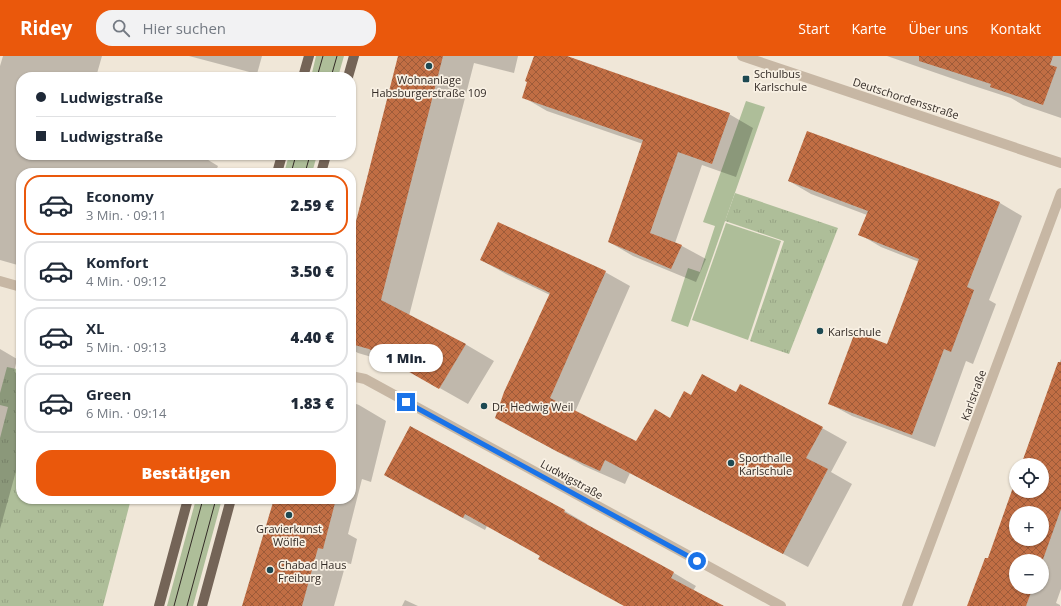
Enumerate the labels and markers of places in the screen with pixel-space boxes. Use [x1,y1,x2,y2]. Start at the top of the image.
marker: Wohnanlage Habsburgerstraße 109 [424,61,434,71]
place label: Schulbus Karlschule [754,66,807,94]
place label: Wohnanlage Habsburgerstraße 109 [371,72,487,100]
marker: Schulbus Karlschule [741,74,751,84]
place label: Karlschule [828,324,881,339]
marker: Karlschule [815,326,825,336]
place label: Dr. Hedwig Weil [492,399,573,414]
marker: Dr. Hedwig Weil [479,401,489,411]
place label: Sporthalle Karlschule [739,450,792,478]
marker: Sporthalle Karlschule [726,458,736,468]
marker: Gravierkunst Wölfle [284,510,294,520]
place label: Gravierkunst Wölfle [256,521,322,549]
place label: Chabad Haus Freiburg [278,557,346,585]
marker: Chabad Haus Freiburg [265,565,275,575]

